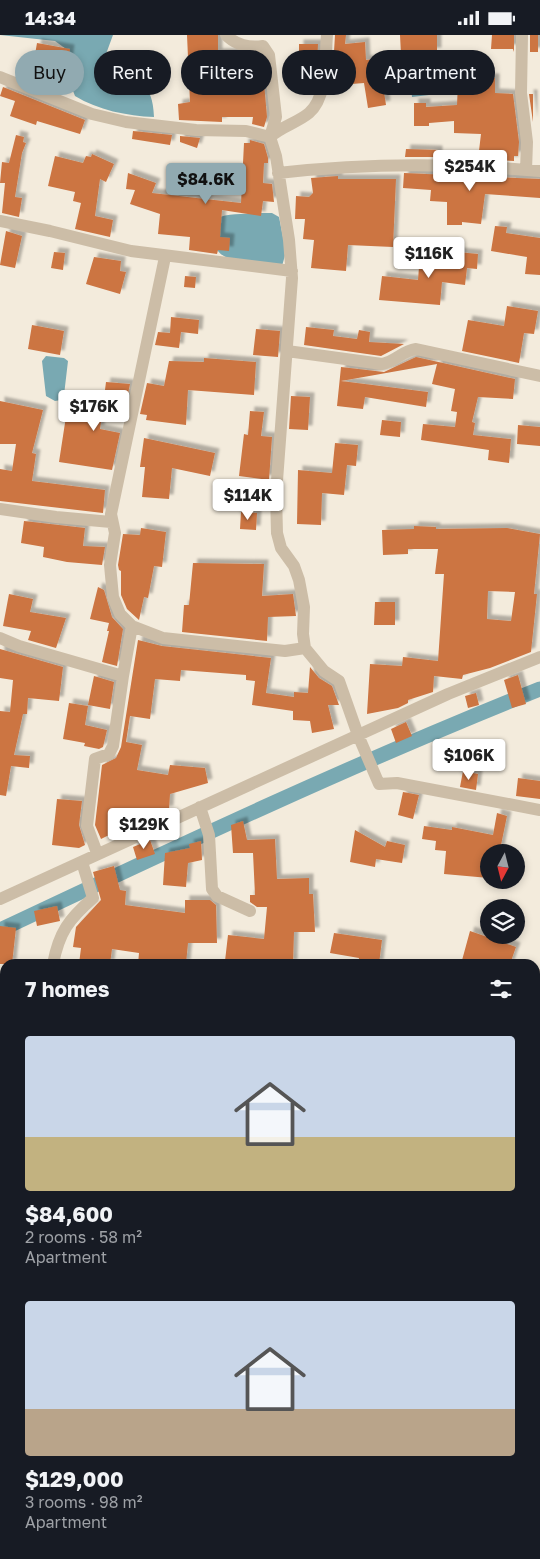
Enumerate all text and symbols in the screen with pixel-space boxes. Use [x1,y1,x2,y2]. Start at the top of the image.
text: 14:34 [25,6,76,29]
chip: Buy [15,50,84,95]
chip: Rent [94,50,171,95]
chip: Filters [181,50,272,95]
chip: New [282,50,356,95]
chip: Apartment [366,50,495,95]
pin: $254K [435,149,505,192]
text: $254K [444,156,496,176]
pin: $84.6K [165,163,247,205]
text: $84.6K [177,169,235,189]
pin: $116K [394,237,464,279]
text: $116K [405,243,453,263]
pin: $176K [59,389,129,432]
text: $176K [69,396,119,416]
pin: $114K [213,479,283,521]
text: $114K [224,485,272,505]
pin: $106K [434,739,504,781]
text: $106K [443,745,495,765]
pin: $129K [109,807,179,850]
text: $129K [119,814,169,834]
north arrow [480,844,525,889]
map controls [480,844,525,944]
button: layers [480,899,525,944]
icon: filters [487,975,515,1003]
text: 7 homes [25,976,110,1002]
icon: home [225,1069,315,1159]
text: $84,600 [25,1201,113,1227]
text: 2 rooms · 58 m² [25,1227,142,1247]
text: Apartment [25,1247,107,1267]
icon: home [225,1334,315,1424]
text: $129,000 [25,1466,124,1492]
text: 3 rooms · 98 m² [25,1492,142,1512]
text: Apartment [25,1512,107,1532]

